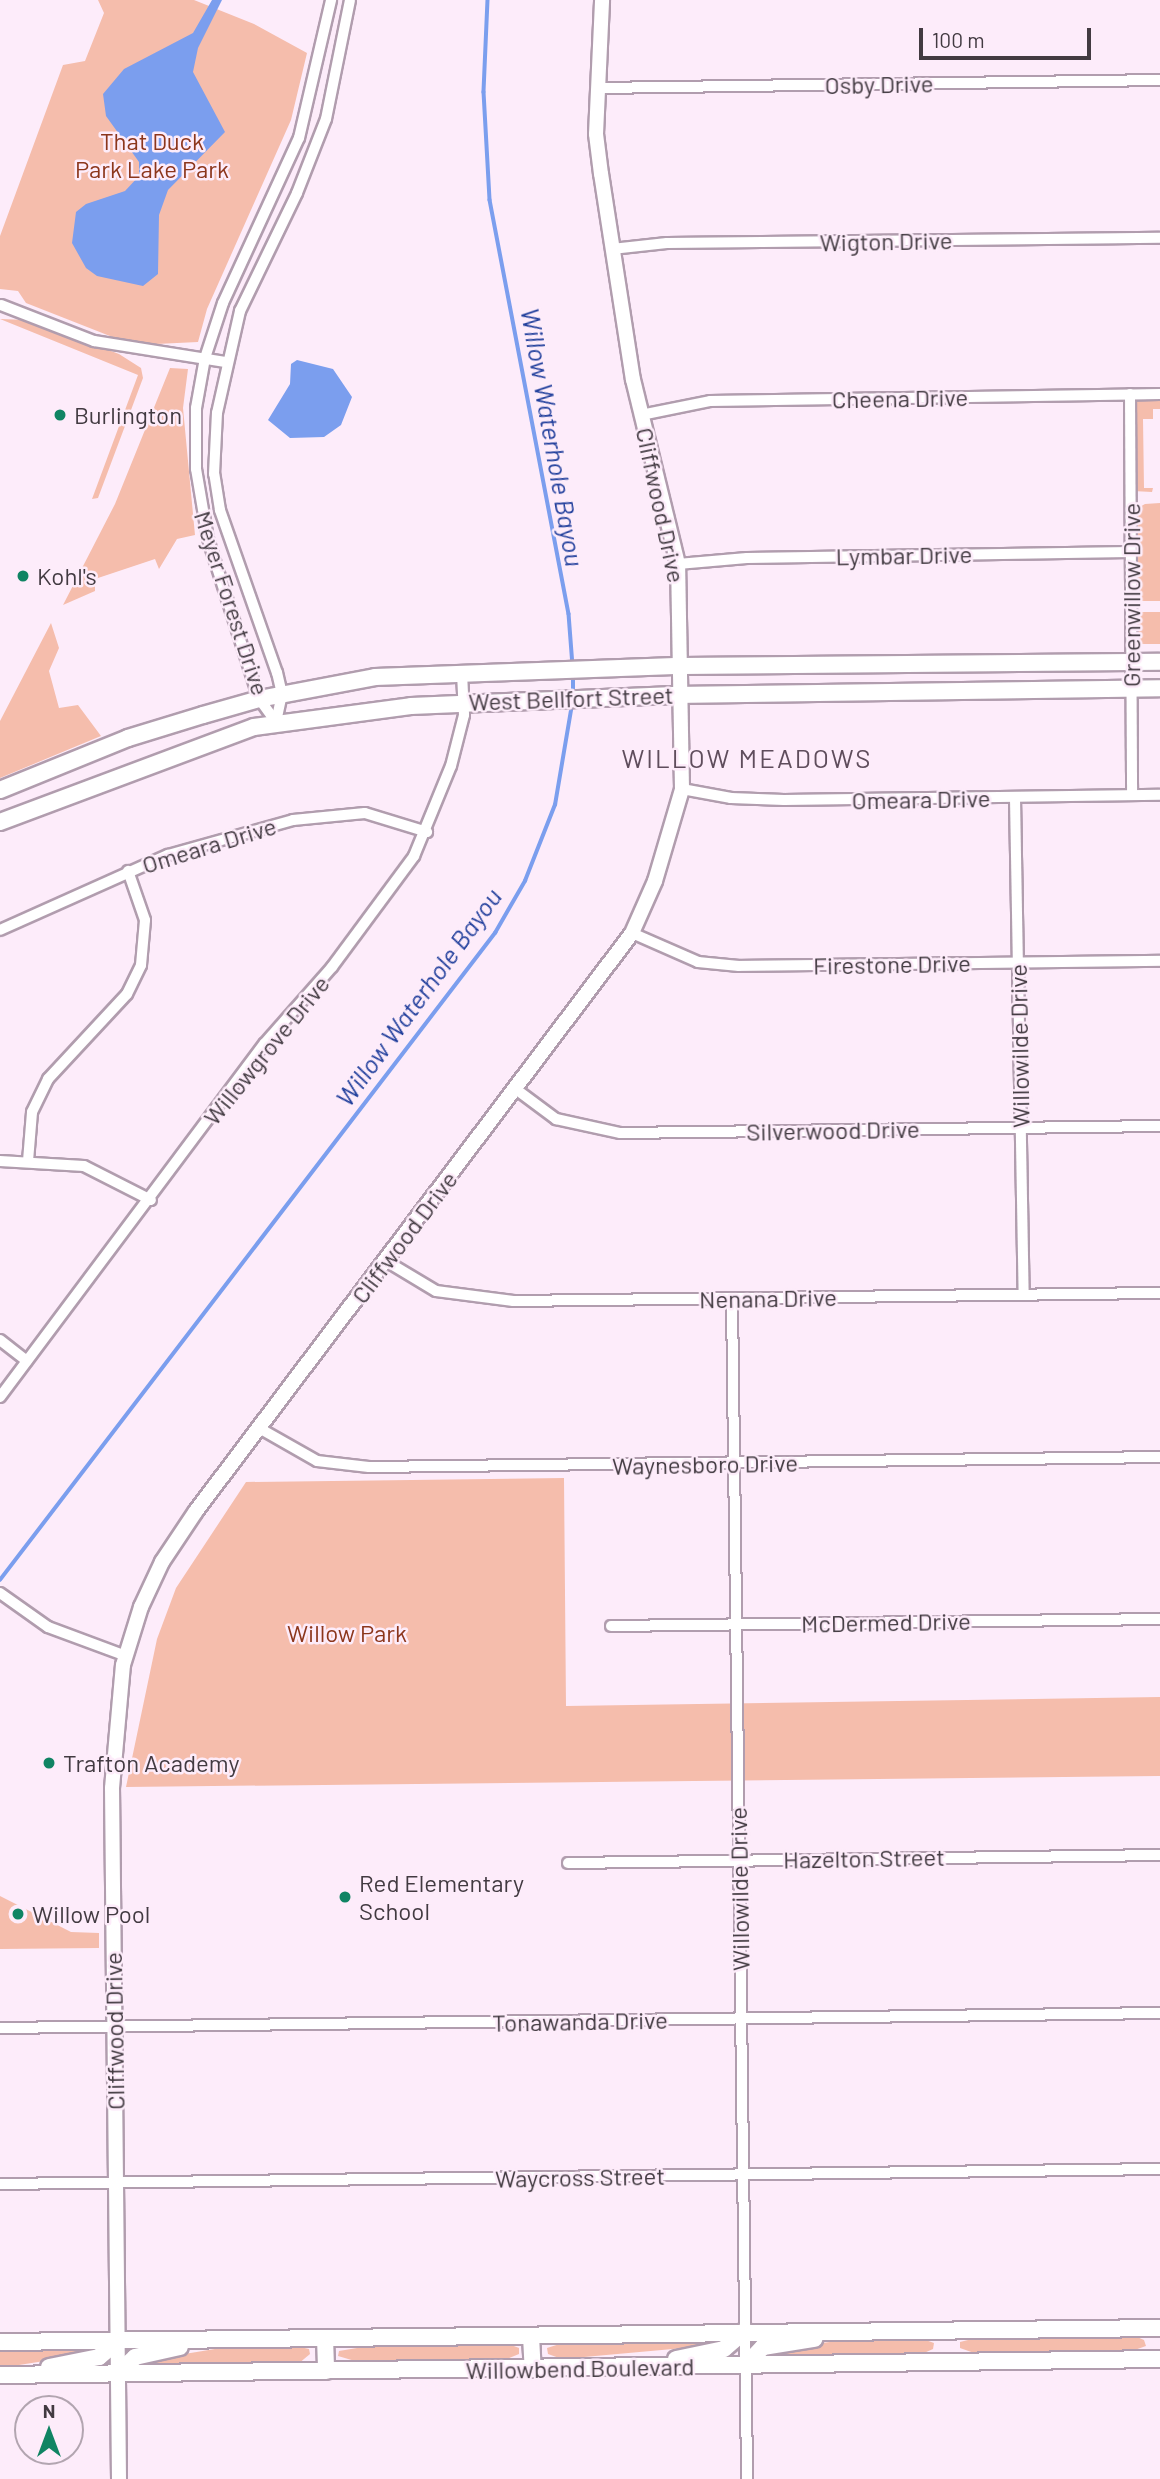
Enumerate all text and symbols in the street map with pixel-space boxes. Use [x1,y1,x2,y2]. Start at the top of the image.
scale bar [922,14,1094,58]
text: 100 m [932,27,985,52]
street label: Osby Drive [824,69,934,99]
park label: That Duck Park Lake Park [75,127,229,183]
street label: Wigton Drive [819,225,953,257]
water label: Willow Waterhole Bayou [515,305,591,569]
street label: Cheena Drive [832,382,968,414]
place label: Burlington [74,401,182,429]
marker: Burlington [52,407,68,423]
street label: Cliffwood Drive [631,425,691,585]
street label: Greenwillow Drive [1117,503,1145,687]
street label: Meyer Forest Drive [189,507,275,699]
street label: Lymbar Drive [835,539,973,571]
place label: Kohl's [37,562,97,590]
marker: Kohl's [15,568,31,584]
street label: West Bellfort Street [468,680,674,716]
district label: WILLOW MEADOWS [623,742,871,774]
street label: Omeara Drive [851,783,991,815]
street label: Omeara Drive [138,811,280,879]
water label: Willow Waterhole Bayou [328,882,508,1112]
street label: Firestone Drive [813,948,971,980]
street label: Willowilde Drive [1003,964,1035,1128]
street label: Willowgrove Drive [197,970,335,1130]
street label: Silverwood Drive [746,1114,920,1146]
street label: Cliffwood Drive [345,1165,463,1309]
street label: Nenana Drive [699,1282,837,1314]
street label: Waynesboro Drive [612,1448,798,1480]
street label: McDermed Drive [801,1606,971,1638]
park label: Willow Park [287,1619,407,1647]
place label: Trafton Academy [63,1749,240,1777]
marker: Trafton Academy [41,1755,57,1771]
street label: Willowilde Drive [723,1807,755,1971]
street label: Hazelton Street [783,1842,945,1874]
place label: Red Elementary School [359,1869,524,1925]
marker: Red Elementary School [337,1889,353,1905]
place label: Willow Pool [32,1900,150,1928]
marker: Willow Pool [10,1906,26,1922]
street label: Cliffwood Drive [98,1952,130,2110]
street label: Tonawanda Drive [492,2005,668,2037]
street label: Waycross Street [495,2161,665,2193]
street label: Willowbend Boulevard [465,2352,695,2384]
north arrow [14,2395,84,2465]
text: N [43,2399,55,2422]

